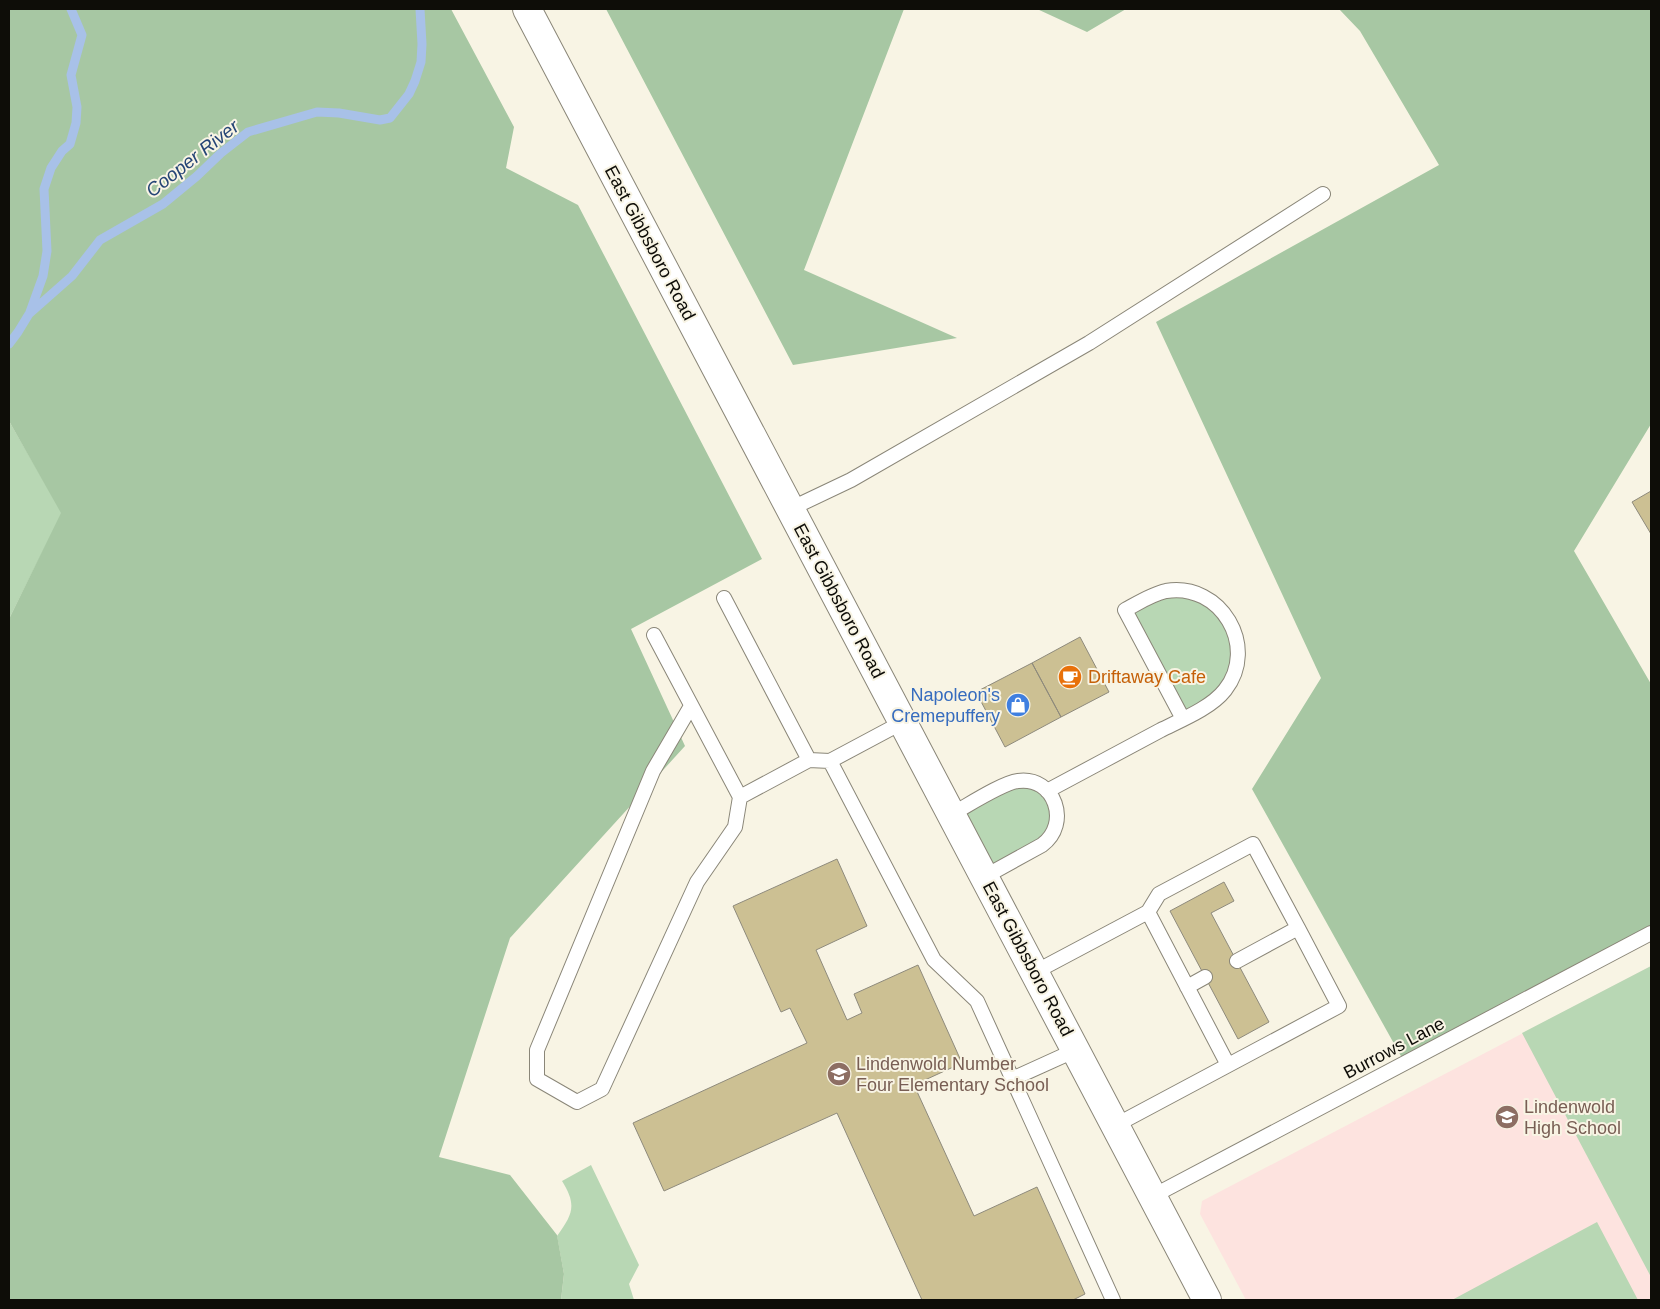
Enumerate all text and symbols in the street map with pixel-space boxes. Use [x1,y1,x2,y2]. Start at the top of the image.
water label: Cooper River [142,115,243,201]
street label: East Gibbsboro Road [601,162,699,324]
street label: East Gibbsboro Road [790,520,888,682]
cafe icon: Driftaway Cafe [1057,664,1083,690]
place label: Driftaway Cafe [1088,667,1206,687]
place label: Napoleon's Cremepuffery [891,685,1000,726]
shop icon: Napoleon's Cremepuffery [1005,692,1031,718]
street label: East Gibbsboro Road [979,878,1077,1040]
street label: Burrows Lane [1340,1013,1448,1083]
place label: Lindenwold Number Four Elementary School [856,1054,1049,1095]
school or university icon: Lindenwold Number Four Elementary School [826,1061,852,1087]
place label: Lindenwold High School [1524,1097,1621,1138]
school or university icon: Lindenwold High School [1494,1104,1520,1130]

